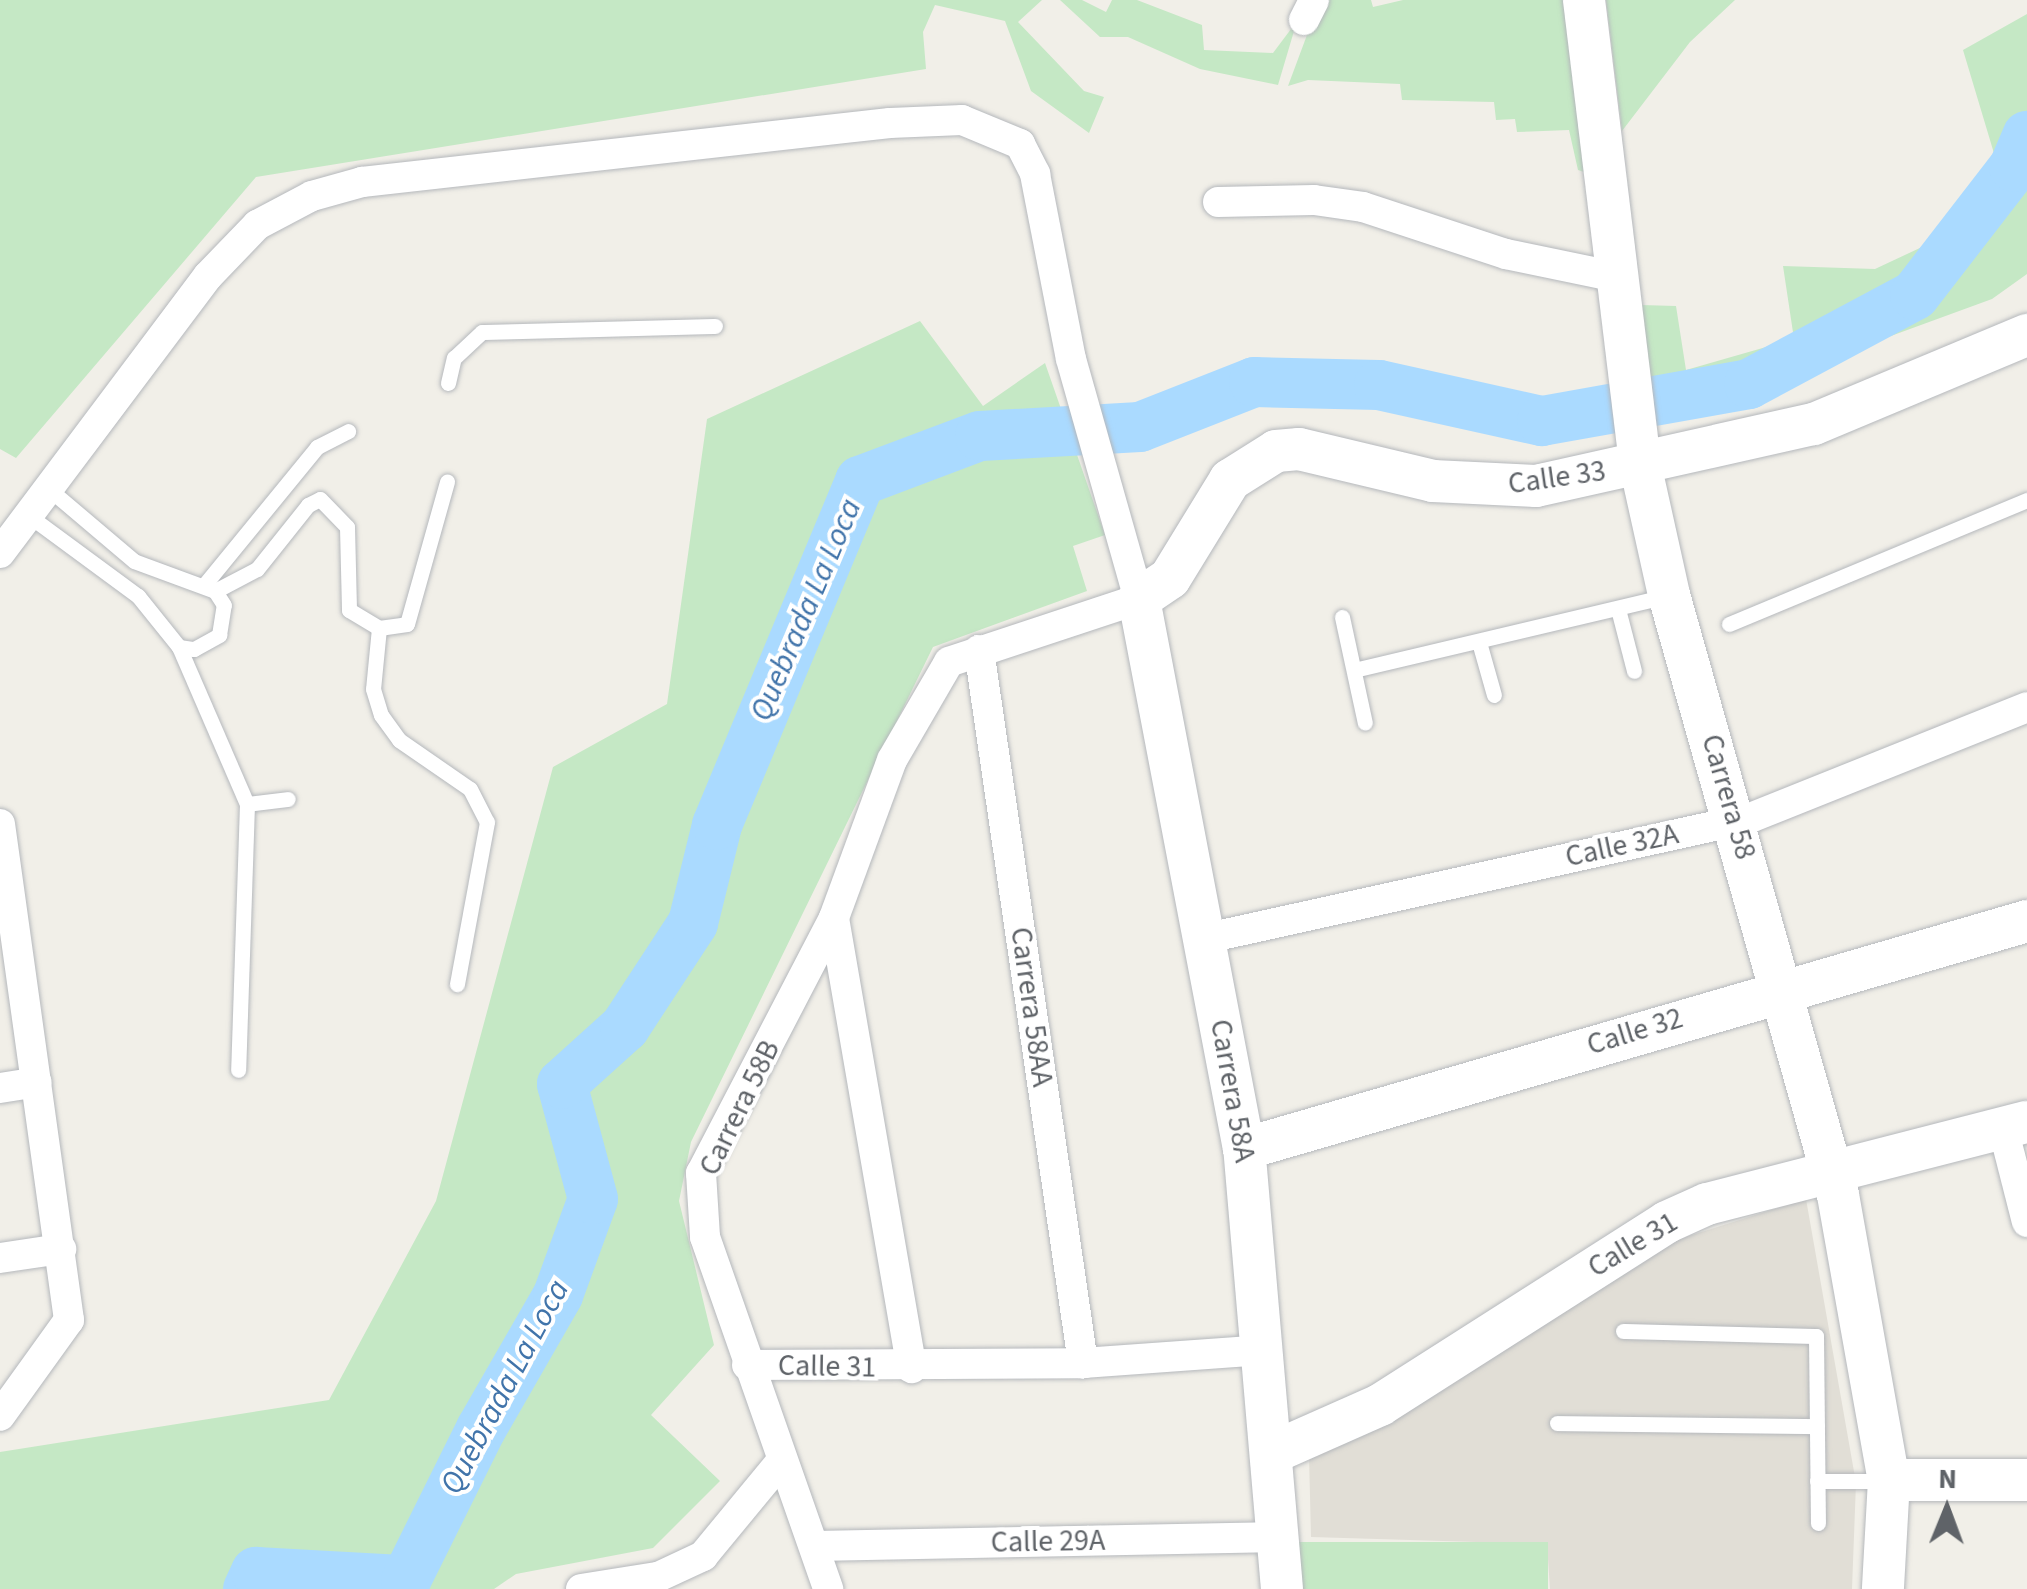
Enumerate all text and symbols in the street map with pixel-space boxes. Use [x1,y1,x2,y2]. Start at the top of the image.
street label: Calle 33 [1506,453,1608,503]
water label: Quebrada La Loca [742,493,870,727]
street label: Carrera 58 [1693,730,1763,864]
street label: Calle 32A [1562,816,1682,876]
street label: Carrera 58AA [1002,925,1060,1089]
street label: Calle 32 [1583,1000,1687,1064]
street label: Carrera 58A [1202,1017,1262,1165]
street label: Carrera 58B [692,1035,788,1181]
street label: Calle 31 [1582,1204,1684,1286]
water label: Quebrada La Loca [432,1273,578,1501]
street label: Calle 31 [778,1348,876,1386]
north arrow [1897,1459,1997,1559]
text: N [1938,1459,1957,1499]
street label: Calle 29A [990,1523,1106,1561]

